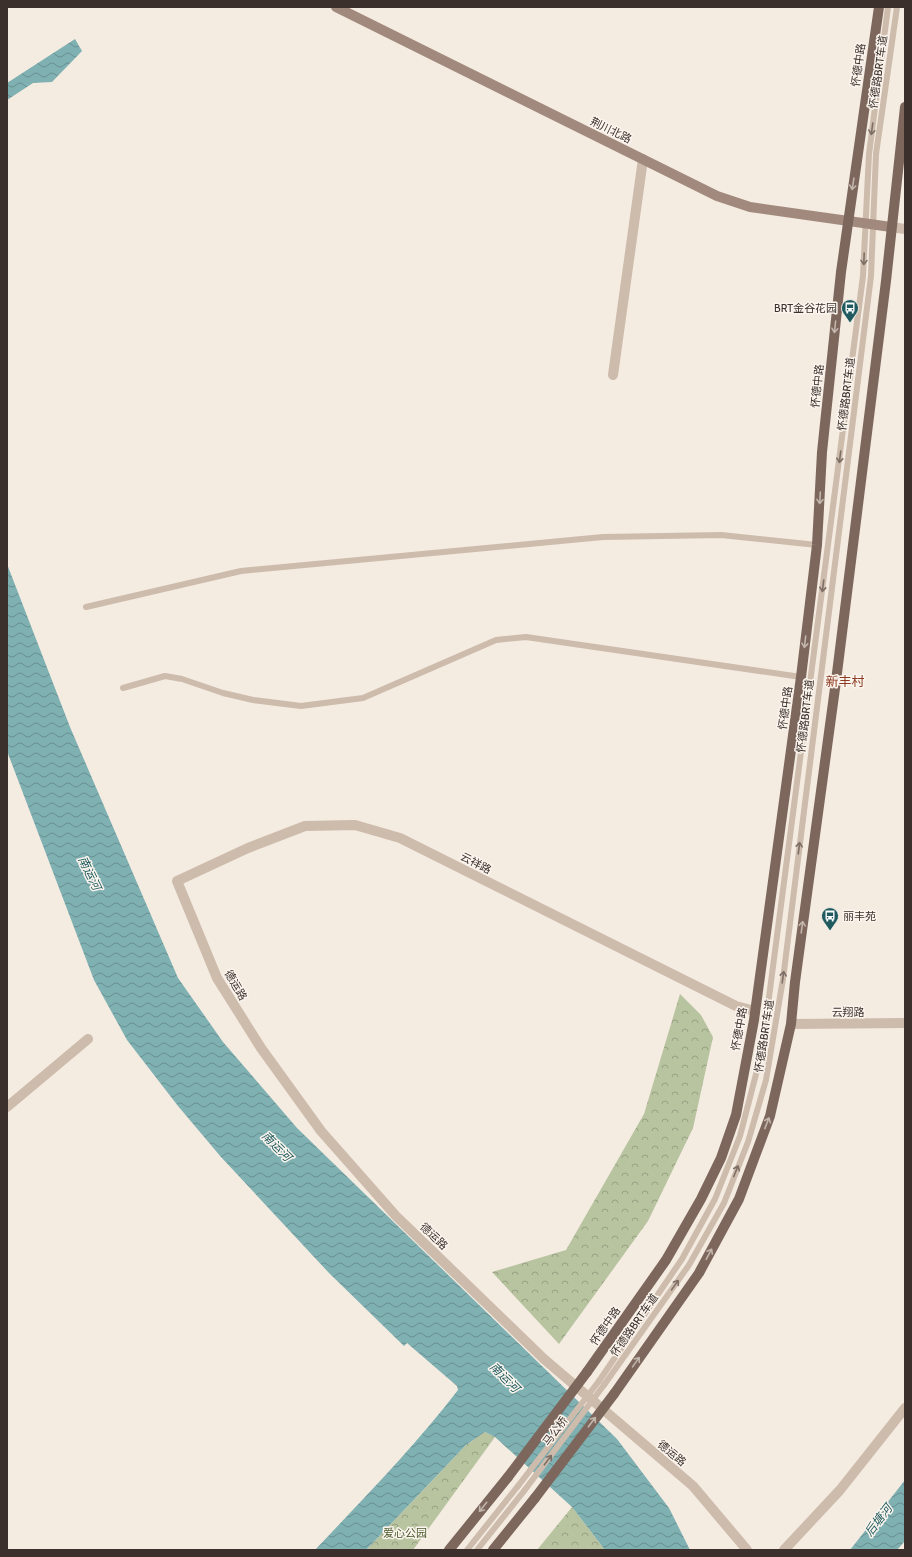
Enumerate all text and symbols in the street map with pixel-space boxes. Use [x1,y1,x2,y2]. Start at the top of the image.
street label: 怀德路BRT车道 [866,34,890,110]
street label: 怀德中路 [848,42,868,88]
street label: 荆川北路 [588,114,634,146]
one-way arrow [868,122,876,135]
one-way arrow [849,177,857,190]
one-way arrow [860,252,868,265]
bus stop icon: BRT金谷花园 [840,298,860,323]
place label: BRT金谷花园 [774,301,837,315]
one-way arrow [831,320,839,333]
street label: 怀德路BRT车道 [835,356,857,432]
street label: 怀德中路 [808,363,826,409]
one-way arrow [836,450,844,463]
one-way arrow [816,491,823,504]
one-way arrow [819,579,827,592]
one-way arrow [802,635,809,648]
district label: 新丰村 [825,673,865,689]
street label: 怀德路BRT车道 [794,678,816,754]
street label: 怀德中路 [775,685,795,731]
one-way arrow [795,842,803,855]
street label: 云祥路 [458,849,494,877]
water label: 南运河 [75,854,106,894]
bus stop icon: 丽丰苑 [820,906,840,931]
place label: 丽丰苑 [843,909,876,923]
one-way arrow [798,920,806,933]
street label: 德运路 [222,967,250,1003]
one-way arrow [779,971,787,984]
street label: 怀德路BRT车道 [751,998,777,1074]
street label: 云翔路 [832,1005,865,1019]
street label: 怀德中路 [728,1006,750,1052]
one-way arrow [764,1117,772,1129]
water label: 南运河 [259,1128,296,1165]
one-way arrow [733,1165,741,1177]
street label: 德运路 [417,1220,451,1252]
one-way arrow [706,1249,713,1261]
one-way arrow [671,1279,679,1290]
street label: 怀德路BRT车道 [607,1291,661,1359]
street label: 怀德中路 [587,1304,623,1348]
one-way arrow [632,1357,640,1368]
water label: 南运河 [487,1359,524,1396]
street label: 马公桥 [539,1414,571,1448]
one-way arrow [588,1417,596,1428]
street label: 德运路 [655,1437,689,1469]
one-way arrow [544,1454,552,1465]
water label: 后塘河 [861,1500,896,1539]
one-way arrow [479,1502,488,1513]
park label: 爱心公园 [383,1526,427,1540]

